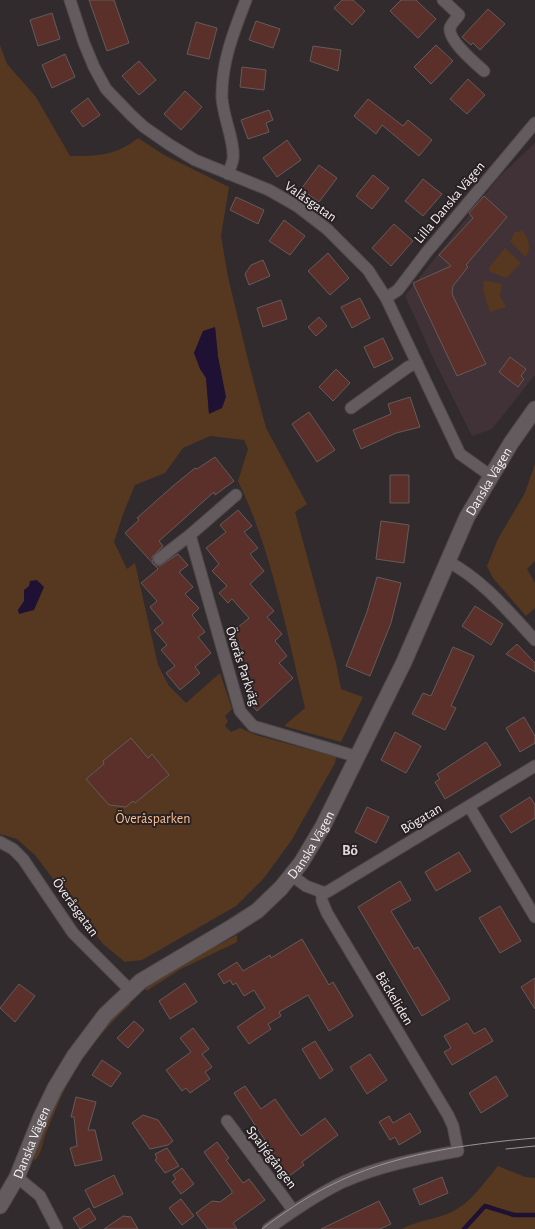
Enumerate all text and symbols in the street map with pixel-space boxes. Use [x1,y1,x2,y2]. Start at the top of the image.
street label: Lilla Danska Vägen [412,159,488,246]
street label: Valåsgatan [282,179,339,225]
street label: Danska Vägen [463,445,515,518]
street label: Överås Parkväg [223,624,264,708]
street label: Bögatan [398,801,445,837]
park label: Överåsparken [116,809,190,826]
street label: Danska Vägen [285,809,337,882]
district label: Bö [342,843,358,858]
street label: Överåsgatan [49,874,103,939]
street label: Bäckeliden [373,969,416,1028]
street label: Danska Vägen [11,1104,53,1181]
street label: Spaljégången [243,1124,299,1192]

